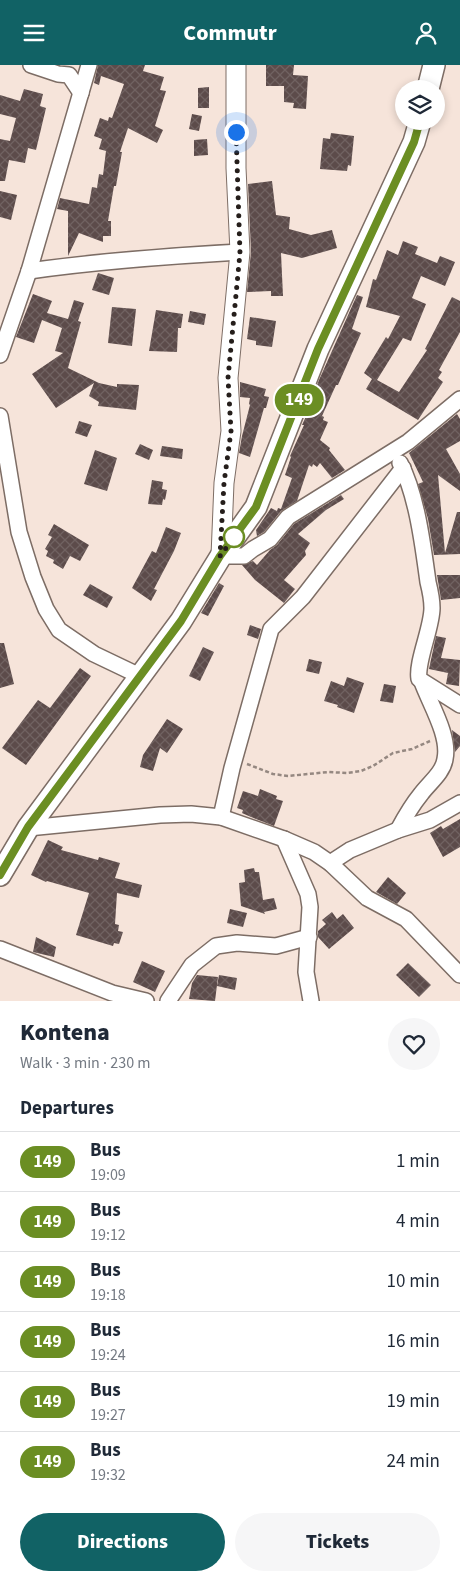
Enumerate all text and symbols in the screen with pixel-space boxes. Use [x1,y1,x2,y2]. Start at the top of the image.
text: Commutr [183,17,277,49]
icon: menu [20,19,48,47]
icon: person [412,19,440,47]
map controls [395,80,445,130]
button: layers [395,80,445,130]
your location [224,120,249,145]
line badge: 149 [270,384,328,416]
text: 149 [285,387,313,412]
unlabelled marker [223,526,245,548]
text: Kontena [20,1015,110,1050]
button: heart [388,1018,440,1070]
text: Walk · 3 min · 230 m [20,1052,151,1074]
text: Departures [20,1095,114,1122]
text: Bus [90,1137,121,1164]
text: 1 min [396,1148,440,1175]
text: 149 [33,1149,62,1174]
text: 19:09 [90,1164,126,1186]
text: Bus [90,1197,121,1224]
text: 4 min [396,1208,440,1235]
text: 149 [33,1209,62,1234]
text: 19:12 [90,1224,126,1246]
text: Bus [90,1257,121,1284]
text: 10 min [386,1268,440,1295]
text: 149 [33,1269,62,1294]
text: 19:18 [90,1284,126,1306]
text: Bus [90,1317,121,1344]
text: 16 min [386,1328,440,1355]
text: 149 [33,1329,62,1354]
text: 19:24 [90,1344,126,1366]
text: Bus [90,1377,121,1404]
text: 19 min [386,1388,440,1415]
text: 149 [33,1389,62,1414]
text: 19:27 [90,1404,126,1426]
text: Bus [90,1437,121,1464]
text: 24 min [386,1448,440,1475]
text: 149 [33,1449,62,1474]
text: 19:32 [90,1464,126,1486]
button: Directions [20,1513,225,1571]
button: Tickets [235,1513,440,1571]

